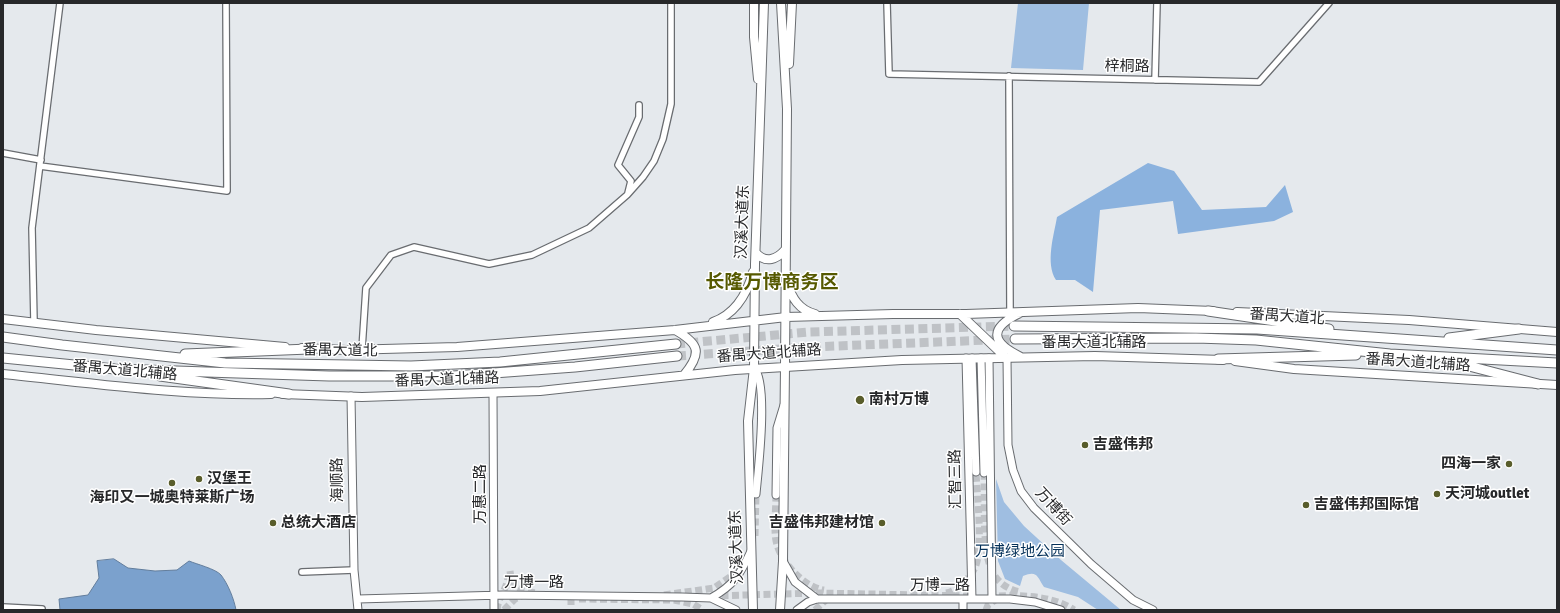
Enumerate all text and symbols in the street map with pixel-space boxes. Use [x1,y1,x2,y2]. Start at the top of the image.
street label: 梓桐路 [1104,58,1150,76]
street label: 汉溪大道东 [733,184,753,260]
district label: 长隆万博商务区 [706,272,838,294]
street label: 番禺大道北 [1249,305,1325,329]
street label: 番禺大道北辅路 [1042,334,1146,352]
street label: 番禺大道北 [302,341,378,361]
street label: 番禺大道北辅路 [716,341,822,367]
street label: 番禺大道北辅路 [1365,350,1471,376]
street label: 番禺大道北辅路 [72,357,178,385]
street label: 番禺大道北辅路 [394,369,500,391]
place label: 南村万博 [869,391,929,409]
marker: 南村万博 [854,394,866,406]
place label: 吉盛伟邦 [1093,436,1153,454]
marker: 吉盛伟邦 [1080,440,1090,450]
street label: 汇智三路 [946,449,966,509]
place label: 四海一家 [1441,455,1501,473]
street label: 海顺路 [329,457,347,503]
marker: 四海一家 [1504,459,1514,469]
street label: 万惠二路 [472,464,490,524]
place label: 汉堡王 [207,470,252,488]
marker: 汉堡王 [194,474,204,484]
marker: 海印又一城奥特莱斯广场 [167,478,177,488]
street label: 万博街 [1031,484,1075,530]
place label: 天河城outlet [1445,485,1529,503]
place label: 海印又一城奥特莱斯广场 [90,489,254,507]
marker: 天河城outlet [1432,489,1442,499]
place label: 吉盛伟邦国际馆 [1314,496,1419,514]
marker: 吉盛伟邦国际馆 [1301,500,1311,510]
street label: 汉溪大道东 [727,509,747,585]
place label: 总统大酒店 [281,514,356,532]
place label: 吉盛伟邦建材馆 [769,514,874,532]
marker: 总统大酒店 [268,518,278,528]
marker: 吉盛伟邦建材馆 [877,518,887,528]
park label: 万博绿地公园 [975,543,1065,561]
street label: 万博一路 [504,574,564,592]
street label: 万博一路 [910,577,970,595]

